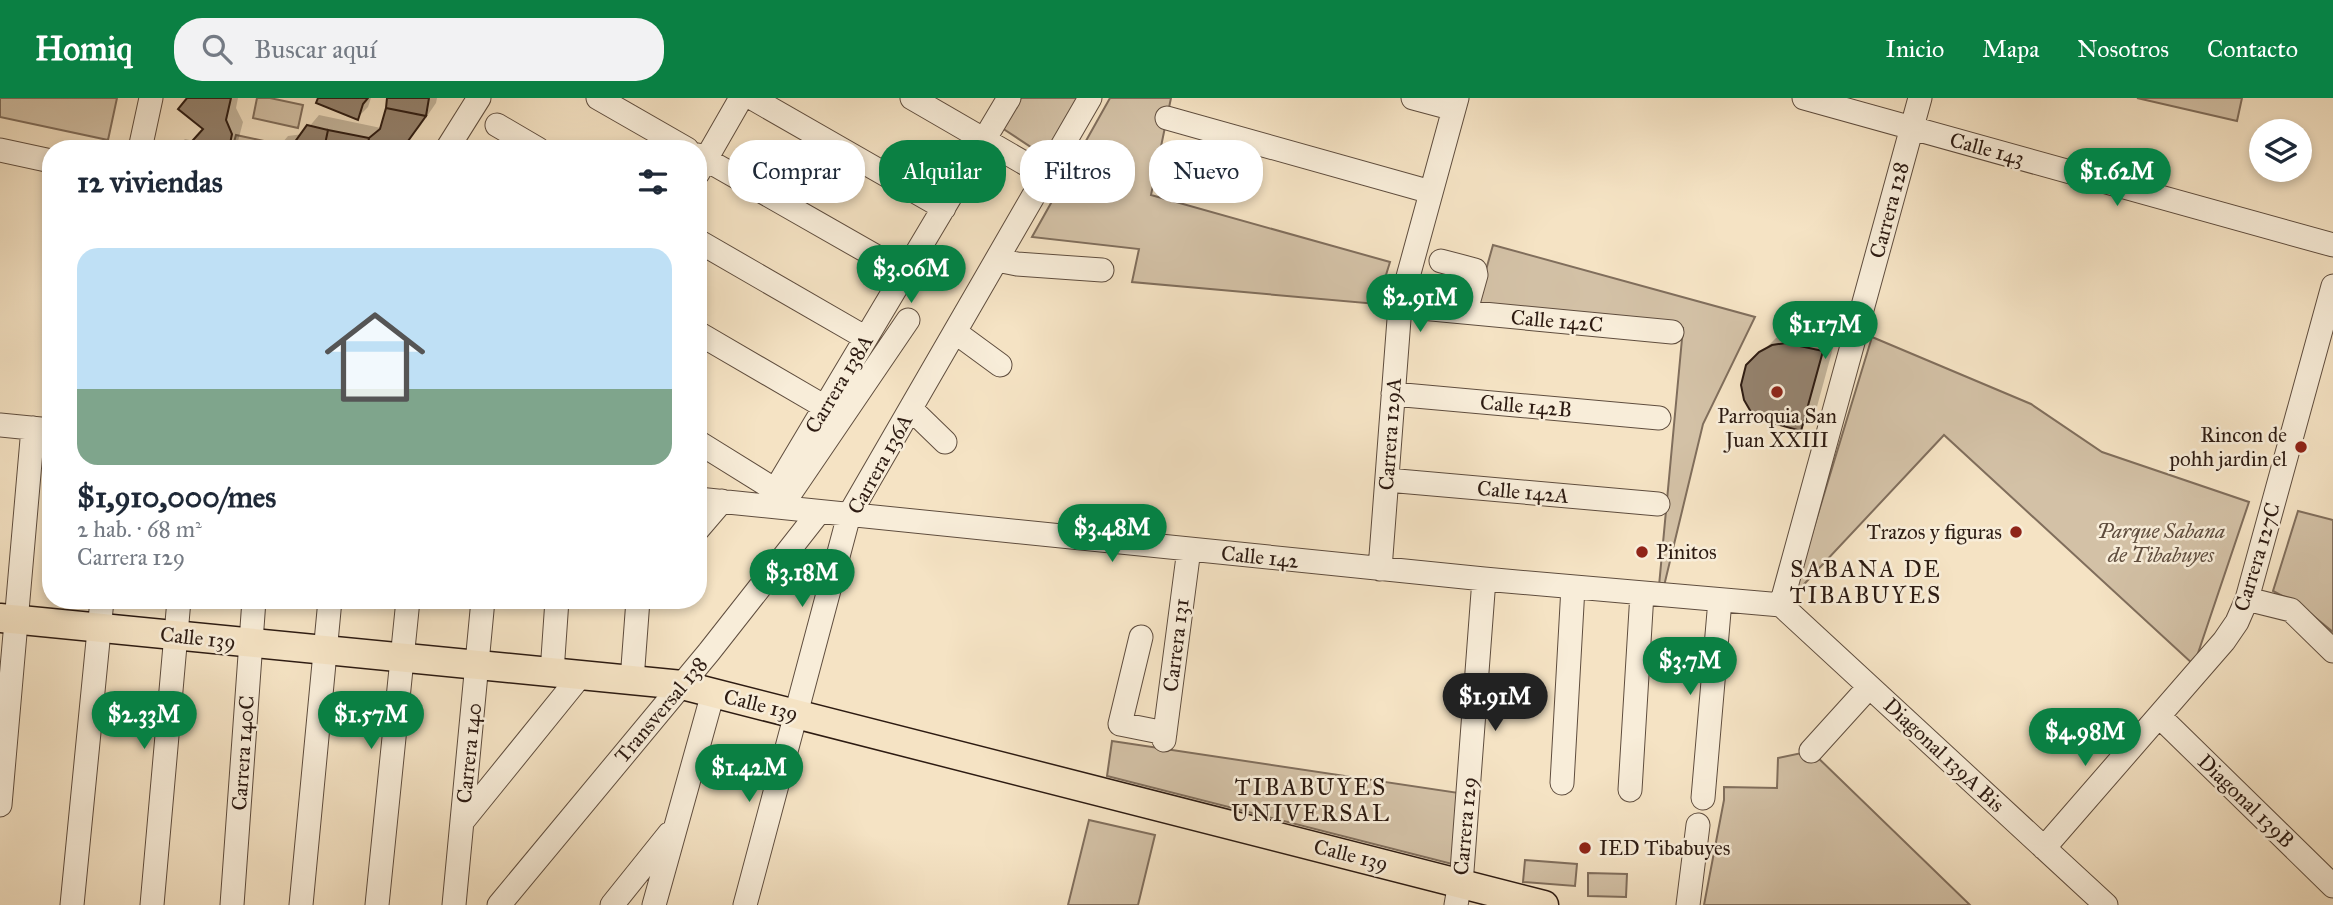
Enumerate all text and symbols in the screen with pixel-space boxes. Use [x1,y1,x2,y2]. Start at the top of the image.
search box [174,18,664,81]
text: Homiq [35,29,132,69]
icon: search [198,30,236,68]
text: Buscar aquí [254,33,377,65]
text: Inicio [1886,34,1944,64]
text: Mapa [1982,34,2039,64]
text: Nosotros [2077,34,2169,64]
text: Contacto [2207,34,2298,64]
map controls [2249,119,2312,182]
button: layers [2249,119,2312,182]
street label: Calle 143 [1947,127,2027,171]
chip: Comprar [728,140,865,203]
chip: Alquilar [879,140,1006,203]
chip: Filtros [1020,140,1135,203]
chip: Nuevo [1149,140,1263,203]
pin: $1.62M [2060,148,2174,208]
text: $1.62M [2080,157,2154,185]
street label: Carrera 128 [1864,159,1914,261]
icon: filters [634,163,672,201]
text: 12 viviendas [77,164,223,200]
pin: $3.06M [854,246,968,305]
text: $3.06M [873,254,949,282]
pin: $2.91M [1363,274,1477,334]
text: $2.91M [1382,283,1458,311]
icon: home [312,294,438,420]
pin: $1.17M [1768,302,1882,361]
street label: Calle 142C [1510,304,1604,338]
text: $1.17M [1789,310,1861,338]
street label: Carrera 138A [799,330,879,438]
street label: Carrera 129A [1373,377,1407,491]
marker: Parroquia San Juan XXIII [1769,384,1785,400]
street label: Calle 142B [1479,389,1573,423]
place label: Parroquia San Juan XXIII [1717,403,1837,453]
street label: Carrera 136A [842,409,918,519]
place label: Rincon de pohh jardin el [2169,422,2287,472]
marker: Rincon de pohh jardin el [2293,439,2309,455]
street label: Calle 142A [1476,475,1570,509]
text: $1,910,000/mes [77,479,276,515]
street label: Carrera 127C [2228,499,2286,615]
pin: $3.48M [1055,504,1169,564]
text: $3.48M [1074,513,1150,541]
text: 2 hab. · 68 m² [77,515,202,543]
park label: Parque Sabana de Tibabuyes [2097,518,2225,568]
place label: Trazos y figuras [1867,519,2002,545]
marker: Trazos y figuras [2008,524,2024,540]
place label: Pinitos [1656,539,1717,565]
street label: Calle 142 [1220,540,1301,574]
text: Carrera 129 [77,543,185,571]
marker: Pinitos [1634,544,1650,560]
pin: $3.18M [745,550,859,609]
district label: SABANA DE TIBABUYES [1790,555,1942,609]
text: $3.18M [766,558,838,586]
street label: Carrera 131 [1157,597,1195,693]
street label: Calle 139 [159,621,237,655]
pin: $3.7M [1641,638,1739,697]
text: $3.7M [1659,646,1721,674]
street label: Transversal 138 [609,652,713,768]
pin: $1.91M [1438,674,1552,733]
text: $1.91M [1459,682,1531,710]
street label: Calle 139 [721,683,801,727]
pin: $2.33M [87,692,201,751]
pin: $1.57M [314,692,428,751]
street label: Diagonal 139A Bis [1878,692,2010,818]
street label: Carrera 140C [226,695,260,811]
text: $2.33M [108,700,180,728]
text: $1.57M [334,700,408,728]
street label: Carrera 140 [451,701,487,805]
pin: $4.98M [2028,708,2142,768]
text: $4.98M [2045,717,2125,745]
pin: $1.42M [692,744,806,804]
street label: Diagonal 139B [2192,749,2300,853]
text: $1.42M [711,753,787,781]
district label: TIBABUYES UNIVERSAL [1231,773,1391,827]
street label: Carrera 129 [1448,776,1482,876]
street label: Calle 139 [1311,833,1391,877]
place label: IED Tibabuyes [1599,835,1730,861]
marker: IED Tibabuyes [1577,840,1593,856]

